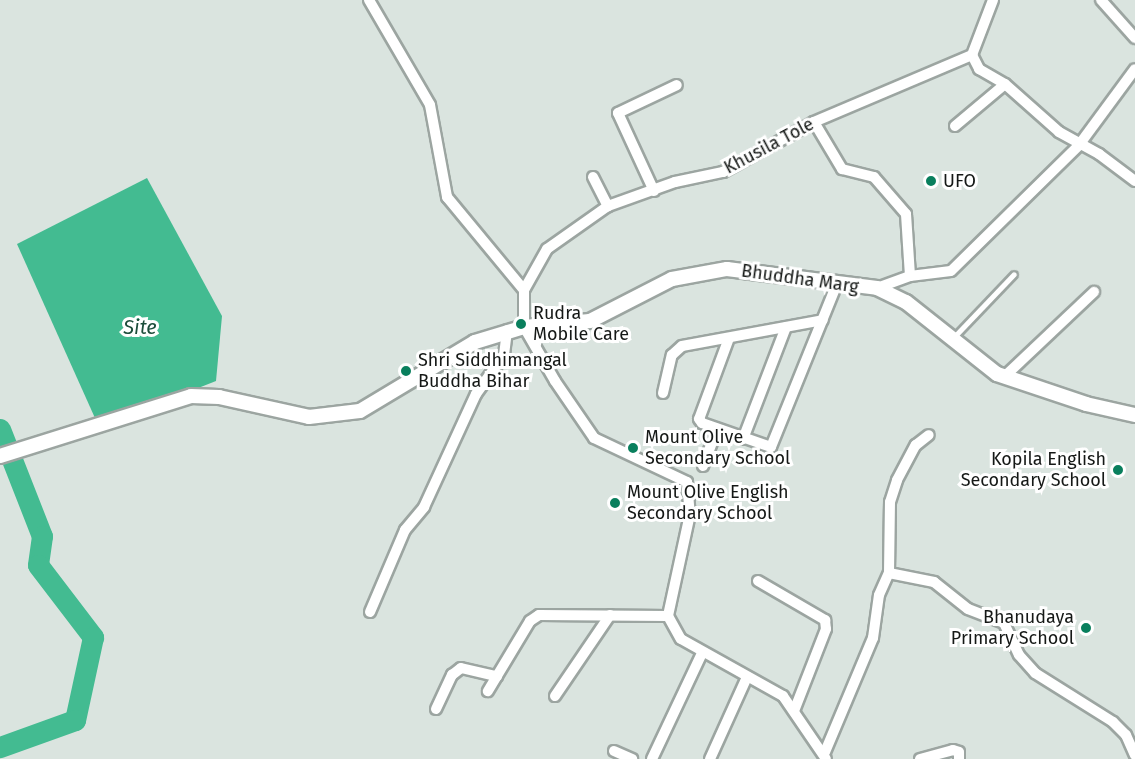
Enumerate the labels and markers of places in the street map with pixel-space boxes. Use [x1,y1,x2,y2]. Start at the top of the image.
place label: UFO [943,170,976,192]
marker: UFO [924,174,938,188]
place label: Rudra Mobile Care [533,303,629,346]
marker: Rudra Mobile Care [514,317,528,331]
place label: Shri Siddhimangal Buddha Bihar [418,350,567,392]
marker: Shri Siddhimangal Buddha Bihar [399,364,413,378]
place label: Mount Olive Secondary School [645,427,790,470]
marker: Mount Olive Secondary School [626,441,640,455]
place label: Kopila English Secondary School [961,449,1106,492]
marker: Kopila English Secondary School [1111,463,1125,477]
place label: Mount Olive English Secondary School [627,482,789,524]
marker: Mount Olive English Secondary School [608,496,622,510]
place label: Bhanudaya Primary School [951,607,1074,650]
marker: Bhanudaya Primary School [1079,621,1093,635]

